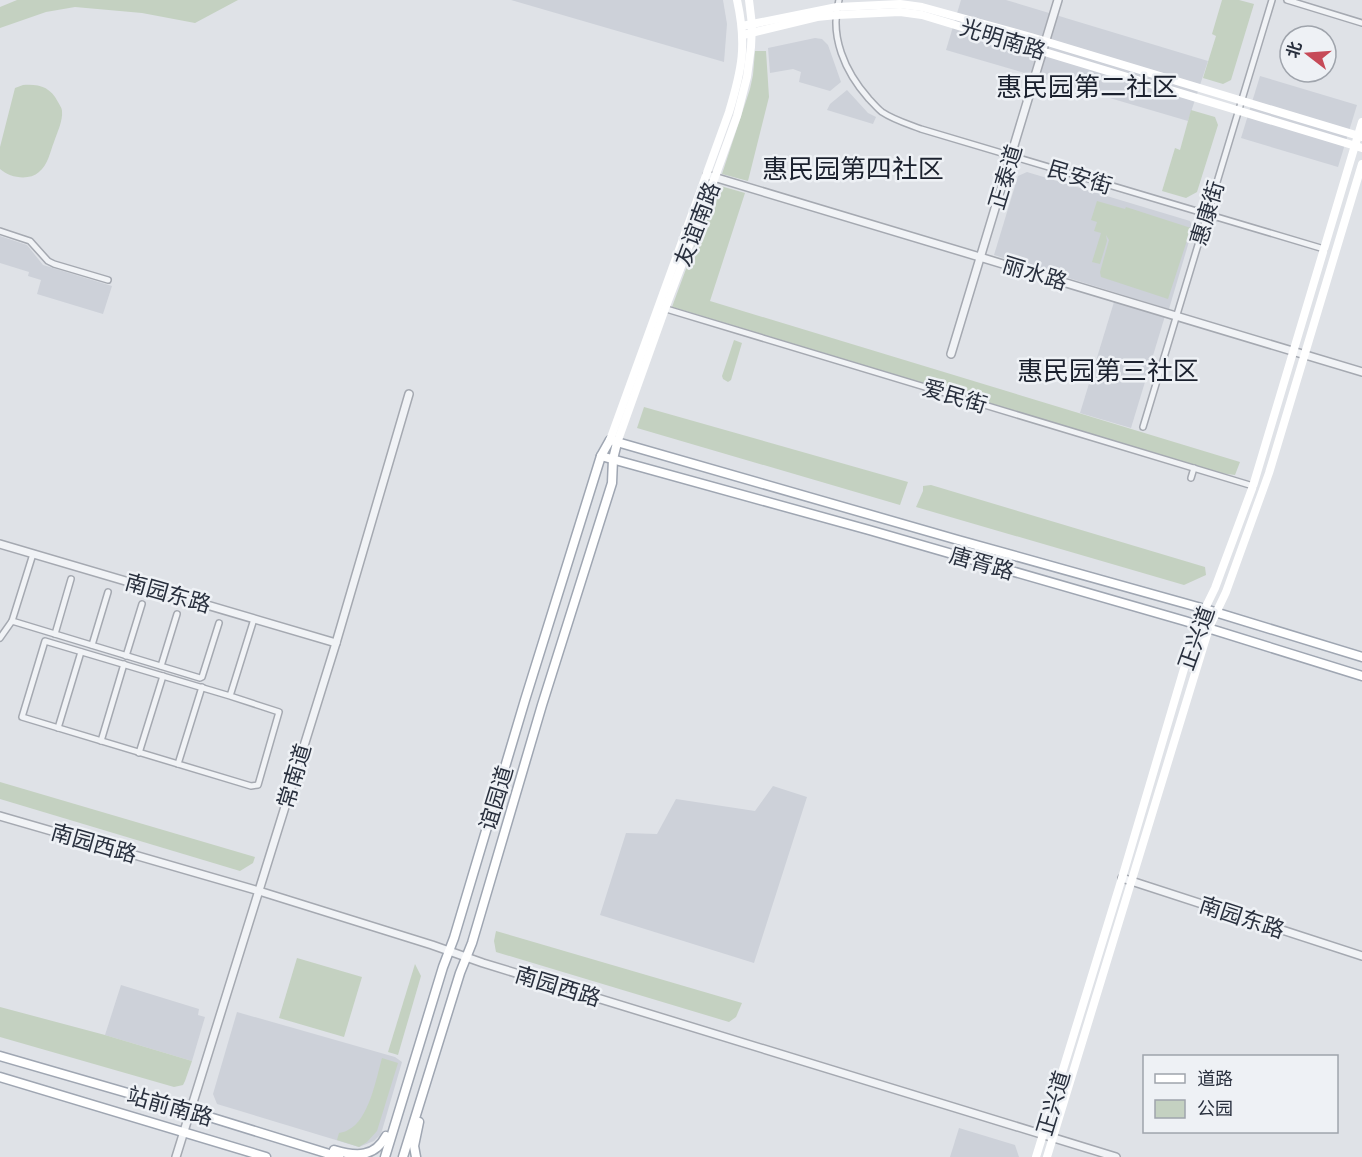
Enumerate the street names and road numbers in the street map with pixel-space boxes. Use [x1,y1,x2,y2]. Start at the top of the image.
street label: 光明南路 [957,16,1048,63]
street label: 正泰道 [985,142,1026,212]
street label: 民安街 [1045,157,1115,198]
street label: 惠康街 [1187,178,1228,248]
street label: 友谊南路 [671,179,724,269]
street label: 丽水路 [1000,253,1070,294]
street label: 爱民街 [920,376,990,417]
street label: 唐胥路 [947,543,1017,584]
street label: 南园东路 [122,570,213,617]
street label: 正兴道 [1174,603,1219,673]
street label: 常南道 [274,741,315,811]
street label: 谊园道 [476,763,517,833]
street label: 南园西路 [48,820,139,867]
street label: 南园东路 [1196,893,1287,942]
street label: 南园西路 [512,963,603,1010]
street label: 正兴道 [1033,1068,1074,1138]
street label: 站前南路 [124,1083,215,1130]

